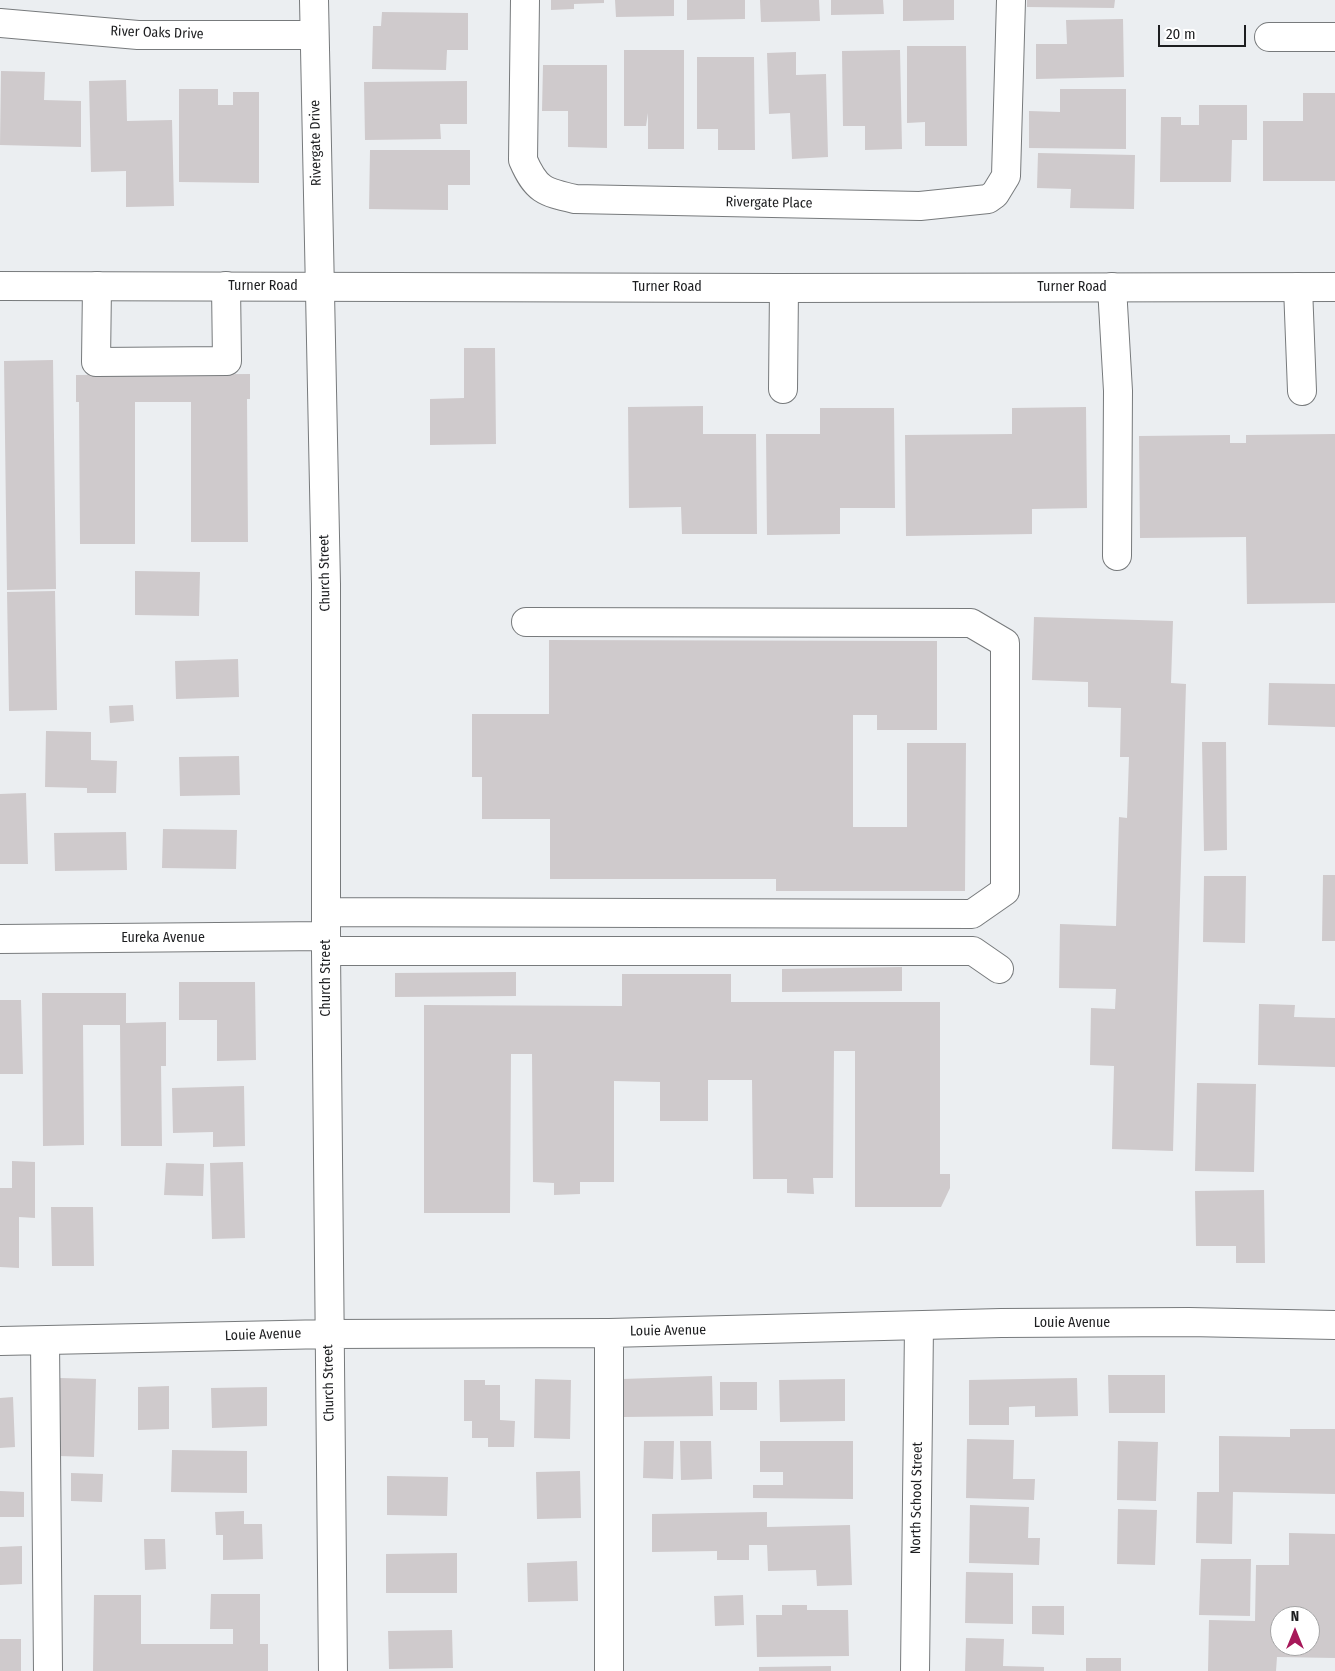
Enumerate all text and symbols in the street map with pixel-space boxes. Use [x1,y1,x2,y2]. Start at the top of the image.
scale bar [1160,15,1248,47]
street label: River Oaks Drive [110,23,204,43]
text: 20 m [1166,25,1196,43]
street label: Rivergate Drive [307,100,325,186]
street label: Rivergate Place [725,194,813,212]
street label: Turner Road [228,278,298,294]
street label: Turner Road [632,279,702,295]
street label: Turner Road [1037,279,1107,295]
street label: Church Street [316,534,334,612]
street label: Eureka Avenue [121,930,205,946]
street label: Church Street [318,939,334,1017]
street label: Louie Avenue [1034,1315,1110,1331]
street label: Louie Avenue [630,1322,706,1340]
street label: Louie Avenue [225,1325,301,1345]
street label: Church Street [320,1344,338,1422]
street label: North School Street [908,1442,926,1554]
north arrow [1270,1606,1320,1656]
text: N [1291,1608,1299,1625]

